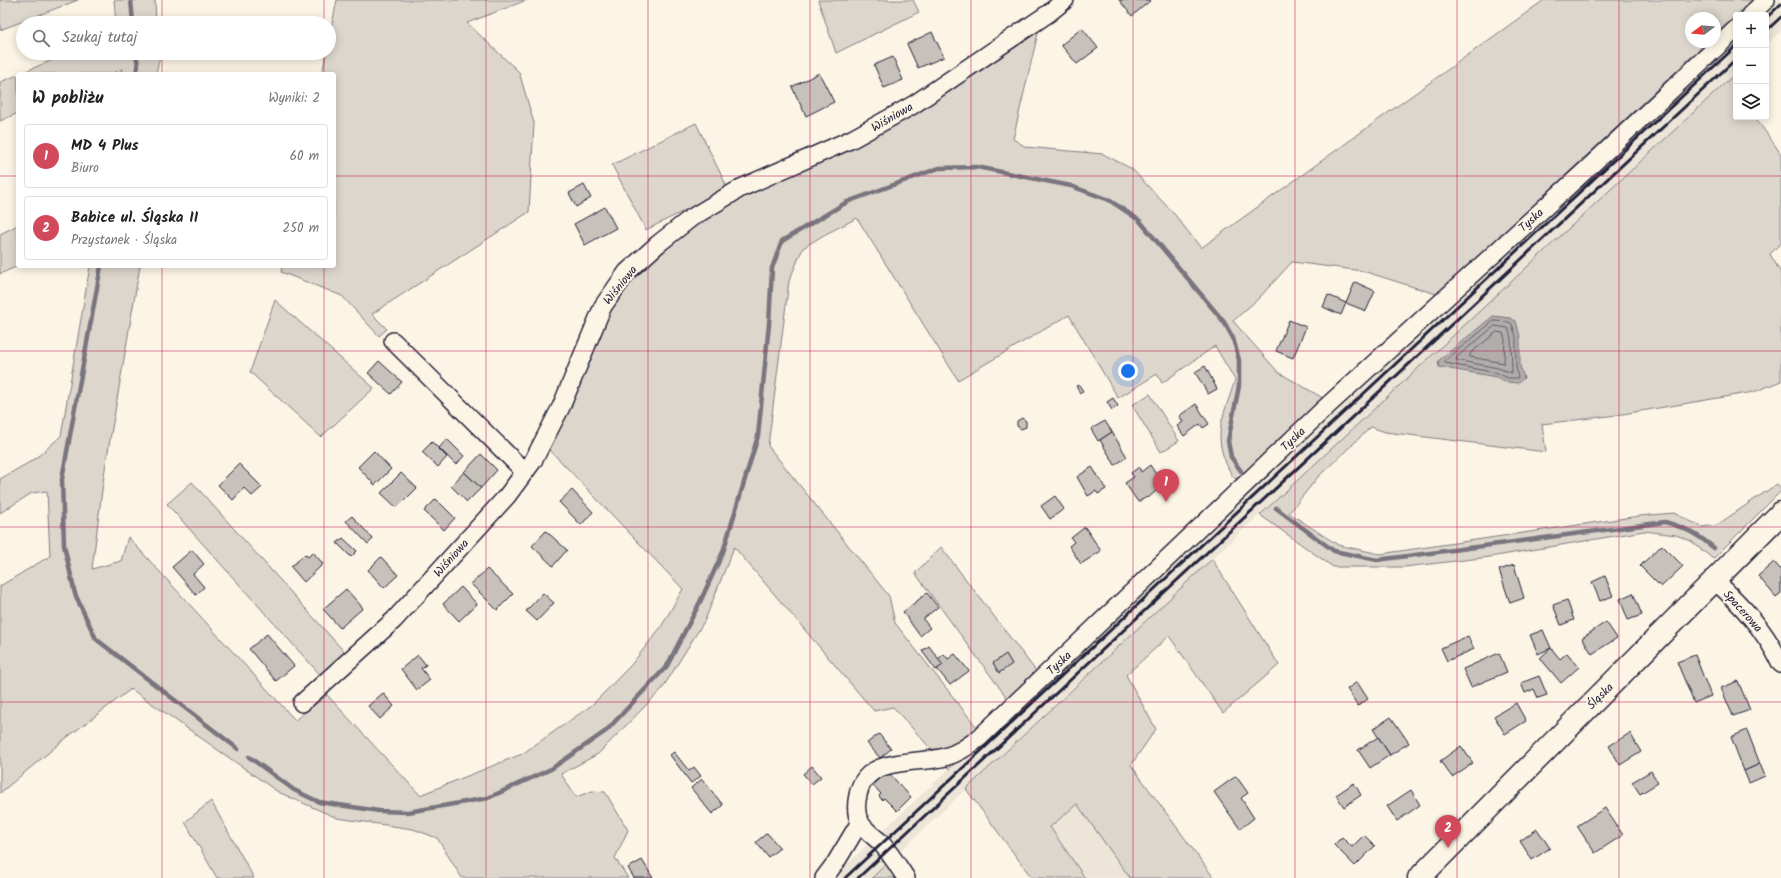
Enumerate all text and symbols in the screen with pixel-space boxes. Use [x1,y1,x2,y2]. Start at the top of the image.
north arrow [1685,12,1721,48]
map controls [1733,12,1769,120]
button: + [1733,12,1769,48]
search box [16,16,336,60]
text: Szukaj tutaj [62,26,137,50]
icon: search [30,27,52,49]
button: − [1733,48,1769,84]
button: layers [1733,84,1769,120]
text: W pobliżu [32,85,103,112]
text: Wyniki: 2 [269,88,320,109]
street label: Wiśniowa [868,98,917,137]
text: MD 4 Plus [71,134,139,158]
text: 1 [44,146,48,167]
text: 60 m [290,146,319,167]
text: Biuro [71,158,99,179]
street label: Tyska [1514,204,1549,237]
text: Babice ul. Śląska II [71,206,198,230]
text: 2 [42,218,50,239]
text: 250 m [282,218,319,239]
text: Przystanek · Śląska [71,230,177,251]
street label: Wiśniowa [599,261,642,309]
your location [1118,361,1138,381]
street label: Tyska [1277,422,1310,456]
pin: 1 [1153,469,1179,502]
street label: Wiśniowa [429,535,474,582]
street label: Spacerowa [1718,586,1767,637]
street label: Tyska [1042,646,1076,680]
street label: Śląska [1583,678,1618,714]
pin: 2 [1435,815,1461,848]

